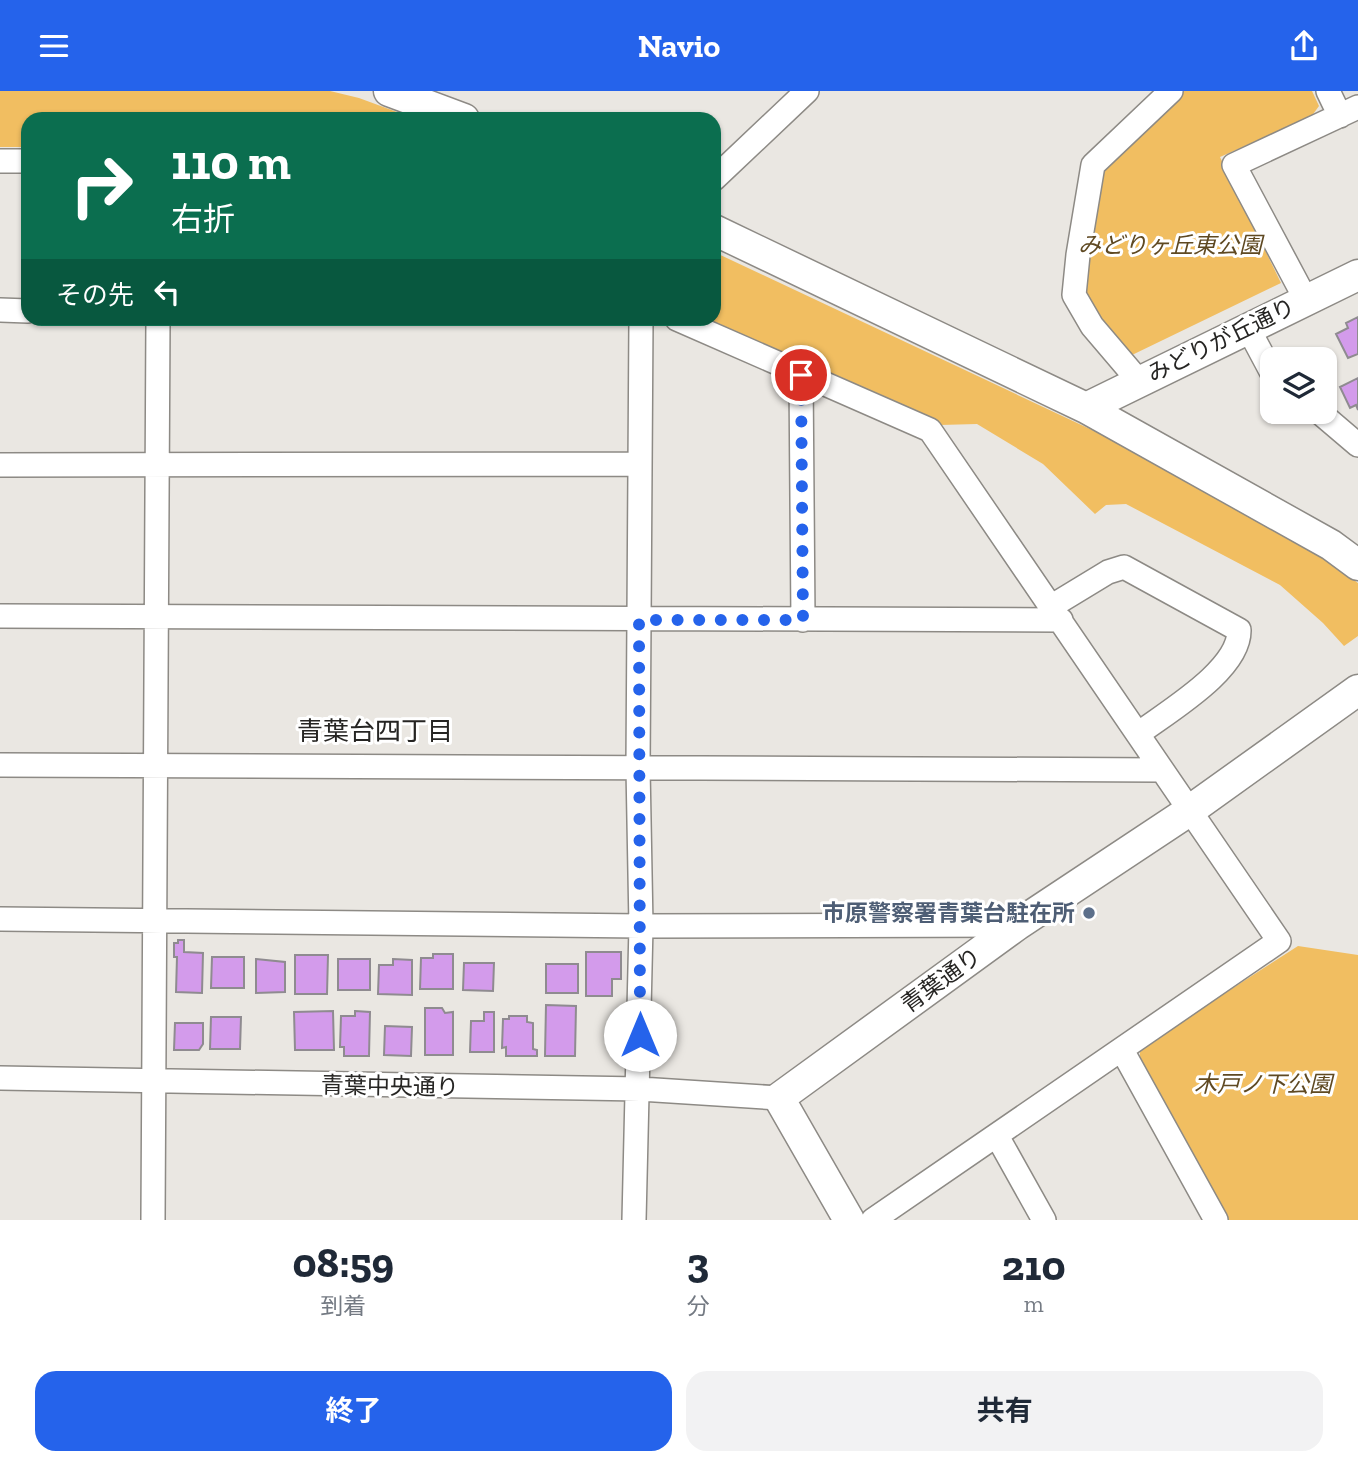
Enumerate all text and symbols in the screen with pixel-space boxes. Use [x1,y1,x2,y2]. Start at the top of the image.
icon: menu [35,27,73,65]
text: Navio [638,27,720,65]
icon: share [1285,27,1323,65]
text: 110 m [171,133,291,192]
icon: right [56,140,147,231]
text: 右折 [171,200,235,238]
park label: みどりヶ丘東公園 [1078,231,1265,259]
icon: left [148,273,186,311]
text: その先 [56,279,134,311]
street label: みどりが丘通り [1143,292,1299,388]
pin [771,345,831,405]
map controls [1260,347,1337,424]
button: layers [1260,347,1337,424]
icon: arrive [782,356,820,394]
district label: 青葉台四丁目 [297,715,453,747]
place label: 市原警察署青葉台駐在所 [822,899,1075,927]
marker: 市原警察署青葉台駐在所 [1081,905,1097,921]
street label: 青葉通り [896,942,986,1018]
position arrow [603,998,677,1072]
park label: 木戸ノ下公園 [1194,1070,1335,1098]
street label: 青葉中央通り [321,1071,459,1101]
text: 08:59 [292,1237,394,1288]
text: 3 [687,1237,709,1288]
text: 210 [1002,1240,1066,1291]
text: m [1024,1290,1044,1318]
text: 到着 [320,1292,366,1320]
text: 分 [686,1292,709,1320]
button: 終了 [35,1371,672,1451]
button: 共有 [686,1371,1323,1451]

